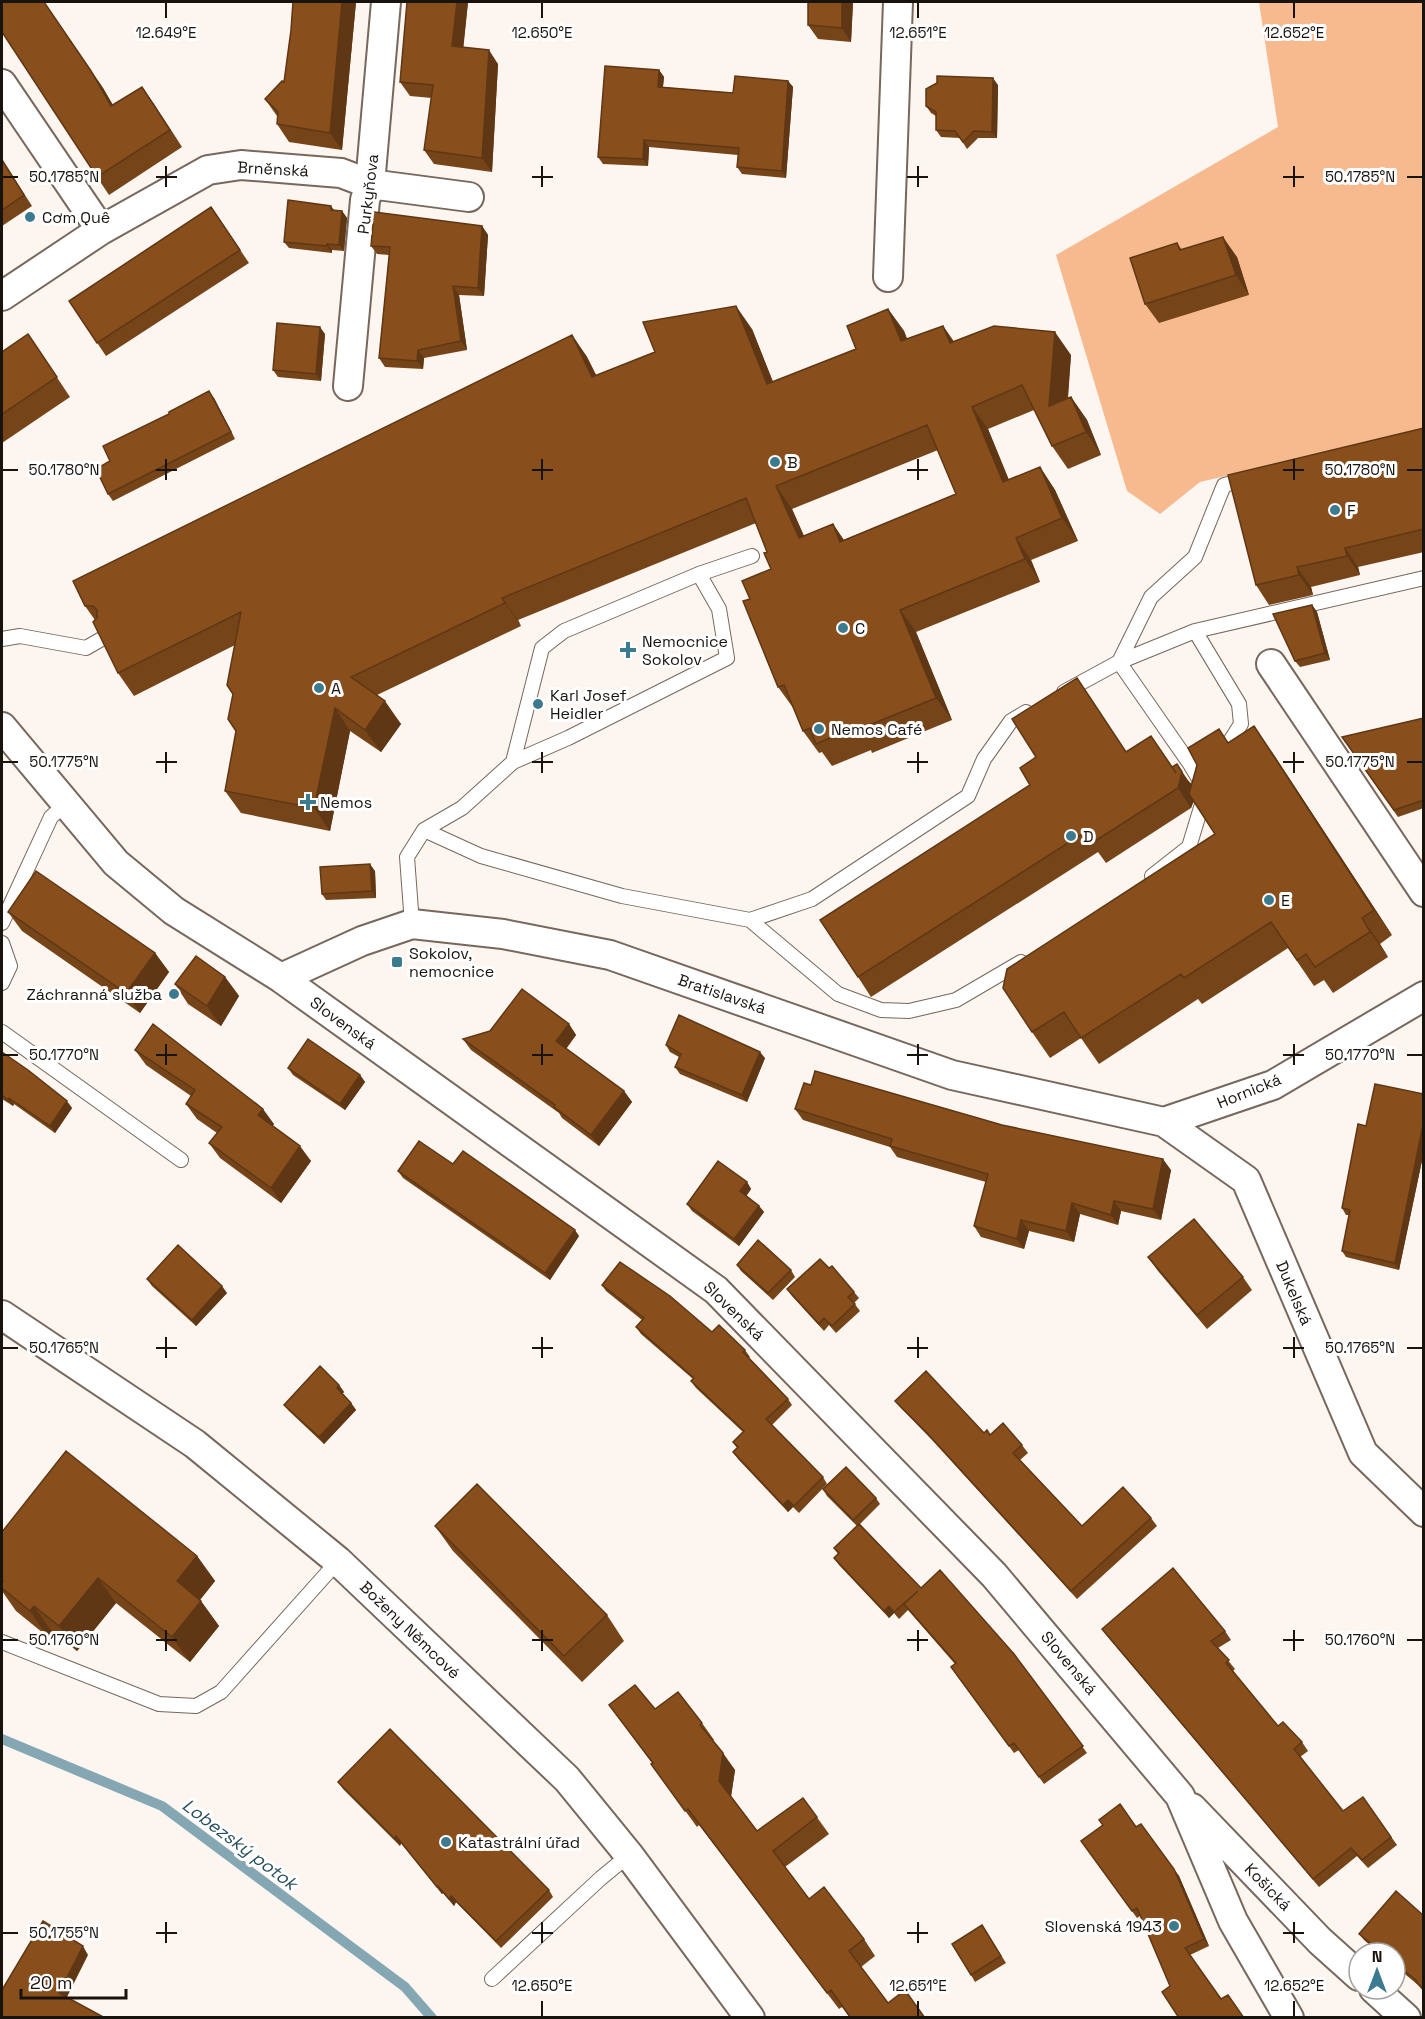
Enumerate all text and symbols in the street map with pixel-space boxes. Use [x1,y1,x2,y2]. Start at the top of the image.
text: 12.649°E [136,23,196,42]
text: 12.650°E [512,23,572,42]
text: 12.651°E [889,23,947,42]
text: 12.652°E [1264,23,1324,42]
street label: Purkyňova [353,153,383,235]
street label: Brněnská [237,157,309,181]
text: 50.1785°N [29,167,99,186]
text: 50.1785°N [1325,167,1395,186]
place label: Cơm Quê [42,207,110,228]
marker: Cơm Quê [23,210,37,224]
place label: B [787,452,798,473]
marker: B [768,455,782,469]
text: 50.1780°N [29,460,99,479]
text: 50.1780°N [1325,460,1395,479]
place label: F [1347,500,1356,521]
marker: F [1328,503,1342,517]
place label: C [855,618,865,639]
marker: C [836,621,850,635]
place label: Nemocnice Sokolov [642,631,728,670]
marker: Nemocnice Sokolov [619,641,637,659]
place label: A [331,678,341,699]
marker: A [312,681,326,695]
place label: Karl Josef Heidler [550,685,627,724]
marker: Karl Josef Heidler [531,697,545,711]
place label: Nemos Café [831,719,922,740]
marker: Nemos Café [812,722,826,736]
text: 50.1775°N [29,752,99,771]
text: 50.1775°N [1325,752,1395,771]
place label: Nemos [320,792,372,813]
marker: Nemos [301,795,315,809]
place label: D [1083,826,1094,847]
marker: D [1064,829,1078,843]
place label: E [1281,890,1290,911]
marker: E [1262,893,1276,907]
place label: Sokolov, nemocnice [409,943,494,982]
marker: Sokolov, nemocnice [390,955,404,969]
street label: Bratislavská [675,969,769,1019]
place label: Záchranná služba [27,984,162,1005]
marker: Záchranná služba [167,987,181,1001]
street label: Slovenská [306,992,380,1054]
text: 50.1770°N [29,1045,99,1064]
text: 50.1770°N [1325,1045,1395,1064]
street label: Hornická [1214,1069,1284,1113]
street label: Dukelská [1271,1258,1317,1328]
street label: Slovenská [699,1277,769,1345]
text: 50.1765°N [29,1338,99,1357]
text: 50.1765°N [1325,1338,1395,1357]
street label: Boženy Němcové [355,1577,465,1683]
street label: Slovenská [1036,1627,1102,1699]
text: 50.1760°N [29,1630,99,1649]
text: 50.1760°N [1325,1630,1395,1649]
water label: Lobezský potok [178,1793,304,1896]
place label: Katastrální úřad [458,1832,580,1853]
marker: Katastrální úřad [439,1835,453,1849]
street label: Košická [1240,1859,1296,1915]
place label: Slovenská 1943 [1045,1916,1162,1937]
marker: Slovenská 1943 [1167,1919,1181,1933]
text: 50.1755°N [29,1923,99,1942]
north arrow [1347,1941,1407,2001]
text: N [1372,1946,1382,1967]
scale bar [21,1962,126,2000]
text: 20 m [30,1971,73,1994]
text: 12.650°E [512,1976,572,1995]
text: 12.651°E [889,1976,947,1995]
text: 12.652°E [1264,1976,1324,1995]

